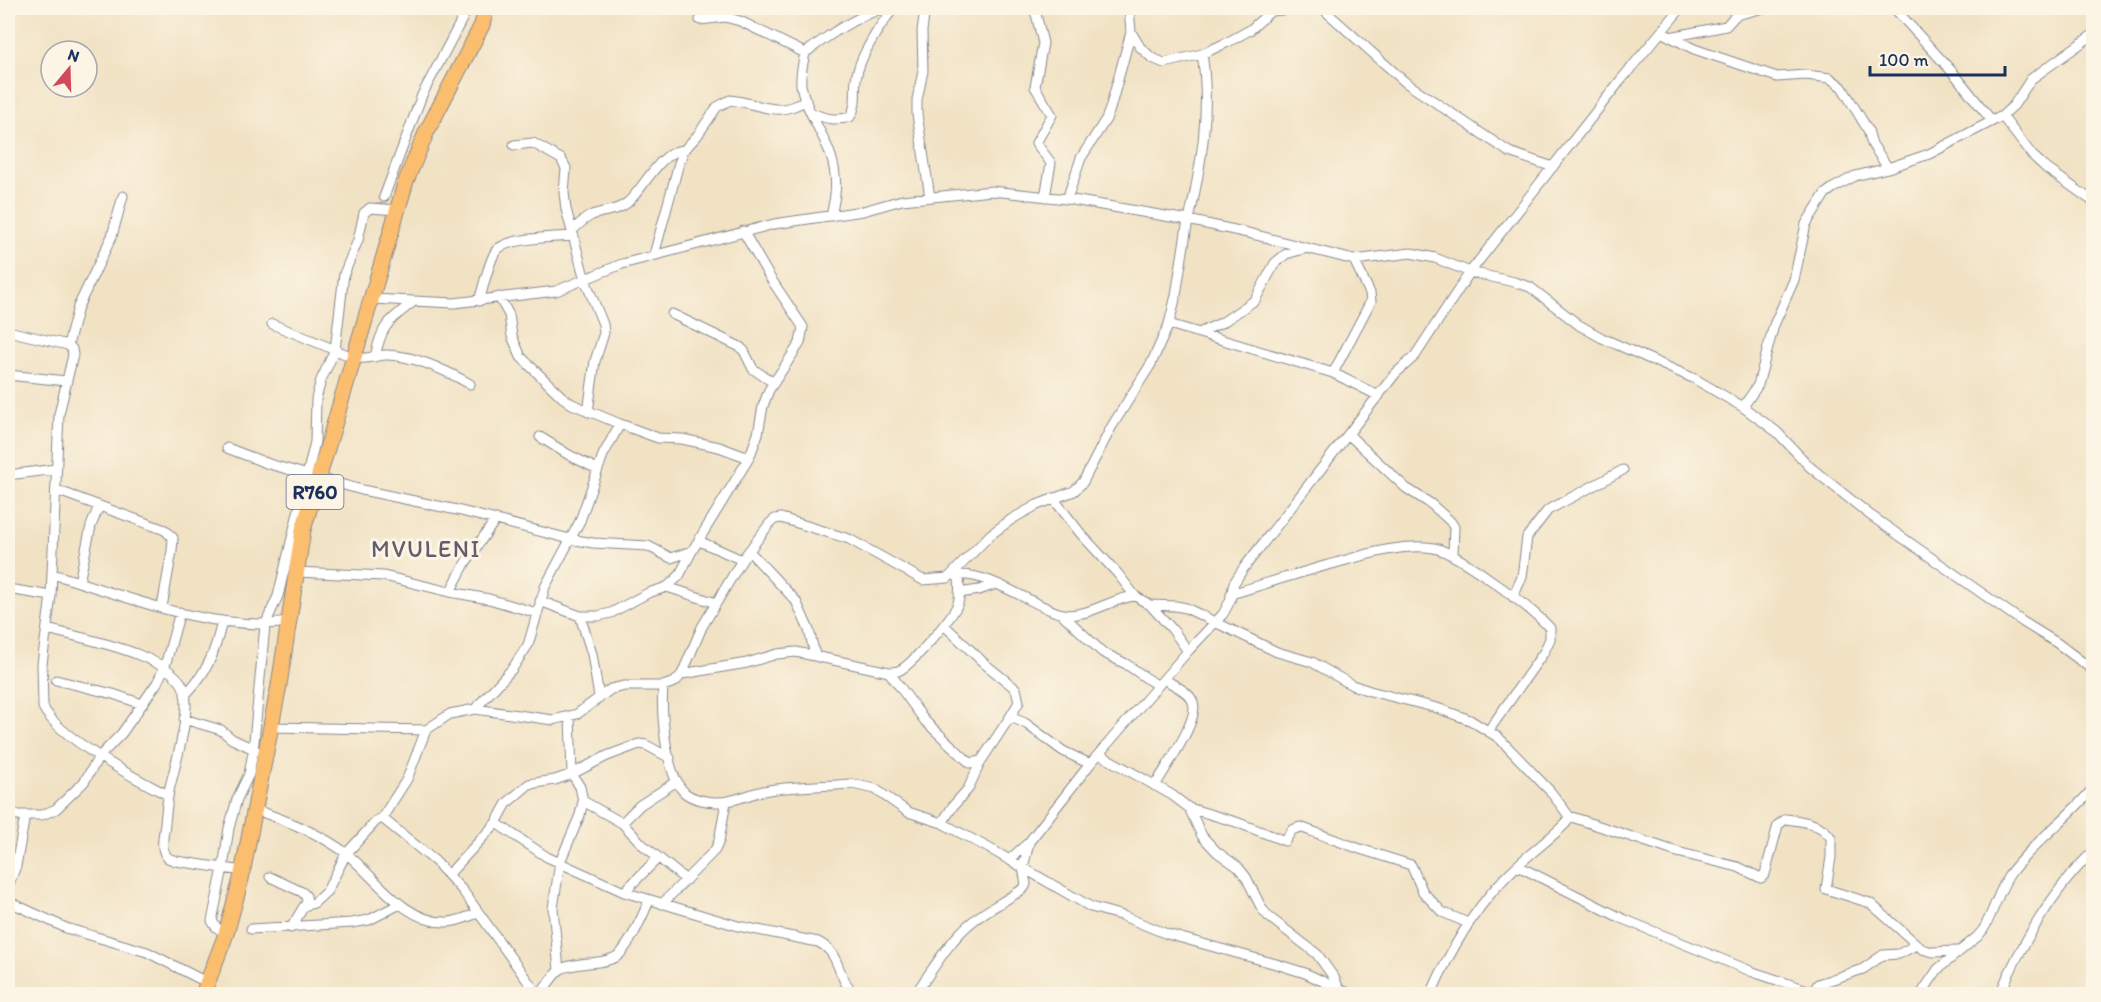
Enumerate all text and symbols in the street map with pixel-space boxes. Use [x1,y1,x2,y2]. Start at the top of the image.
north arrow [39,39,99,99]
scale bar [1870,39,2005,77]
text: N [66,45,82,66]
text: 100 m [1879,49,1929,71]
road number: R760 [286,475,344,509]
district label: MVULENI [371,534,481,563]

